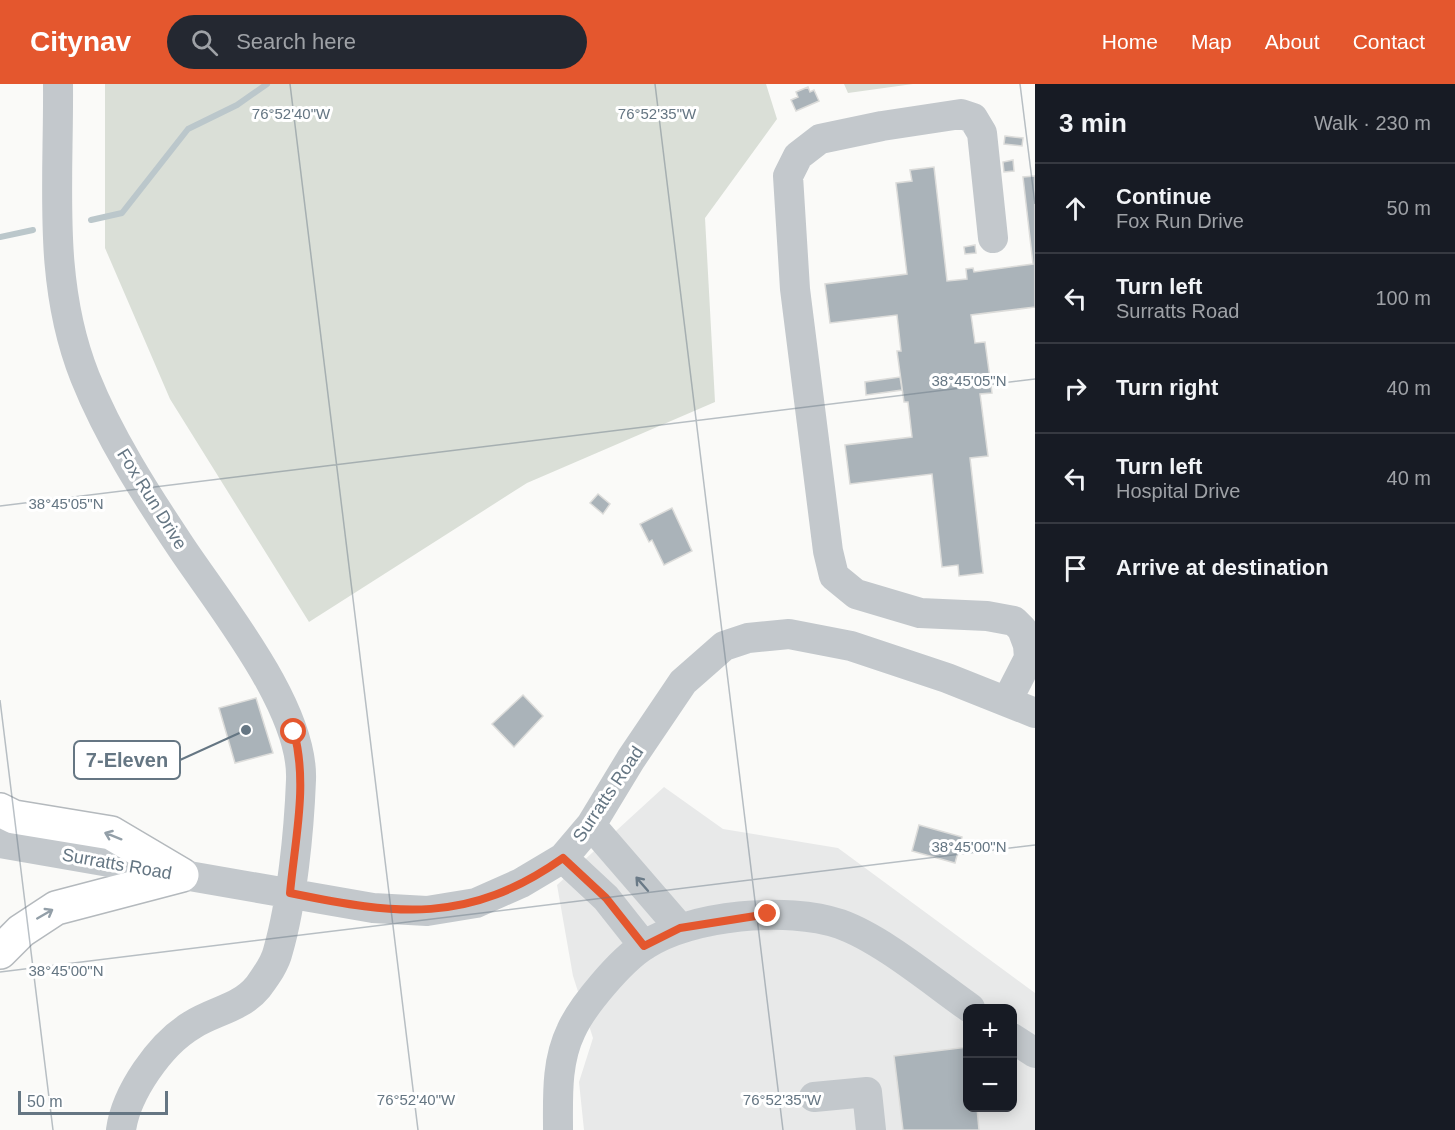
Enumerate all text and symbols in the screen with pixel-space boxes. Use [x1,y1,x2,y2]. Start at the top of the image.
search box [167,15,587,69]
text: Citynav [30,26,131,57]
icon: search [188,26,221,59]
text: Search here [236,29,356,54]
text: Home [1102,30,1158,53]
text: Map [1191,30,1232,53]
text: About [1265,30,1320,53]
text: Contact [1353,30,1425,53]
text: 76°52'40"W [252,105,331,122]
text: 76°52'35"W [618,105,697,122]
text: 3 min [1059,108,1127,138]
text: Walk · 230 m [1314,112,1431,134]
text: Continue [1116,184,1211,209]
icon: ahead [1059,192,1092,225]
text: 50 m [1387,197,1431,219]
text: Fox Run Drive [1116,210,1244,232]
text: Turn left [1116,274,1202,299]
icon: left [1059,282,1092,315]
text: 100 m [1375,287,1431,309]
text: Surratts Road [1116,300,1239,322]
text: 38°45'05"N [931,372,1007,389]
icon: right [1059,372,1092,405]
text: Turn right [1116,375,1218,400]
text: 40 m [1387,377,1431,399]
street label: Fox Run Drive [113,445,191,553]
text: Turn left [1116,454,1202,479]
icon: left [1059,462,1092,495]
text: 40 m [1387,467,1431,489]
text: Hospital Drive [1116,480,1240,502]
text: 38°45'05"N [28,495,104,512]
icon: arrive [1059,552,1092,585]
text: Arrive at destination [1116,555,1329,580]
route start [280,718,306,744]
callout: 7-Eleven [74,741,180,779]
street label: Surratts Road [569,742,647,846]
text: 7-Eleven [86,749,168,771]
one-way arrow [104,830,122,841]
text: 38°45'00"N [931,838,1007,855]
street label: Surratts Road [61,845,173,883]
one-way arrow [635,877,649,892]
route end [754,900,780,926]
one-way arrow [36,908,53,920]
text: 38°45'00"N [28,962,104,979]
map controls [963,1004,1017,1112]
button: + [963,1004,1017,1058]
button: − [963,1058,1017,1112]
scale bar [18,1088,168,1116]
text: 76°52'40"W [377,1091,456,1108]
text: 76°52'35"W [743,1091,822,1108]
text: 50 m [27,1093,63,1110]

